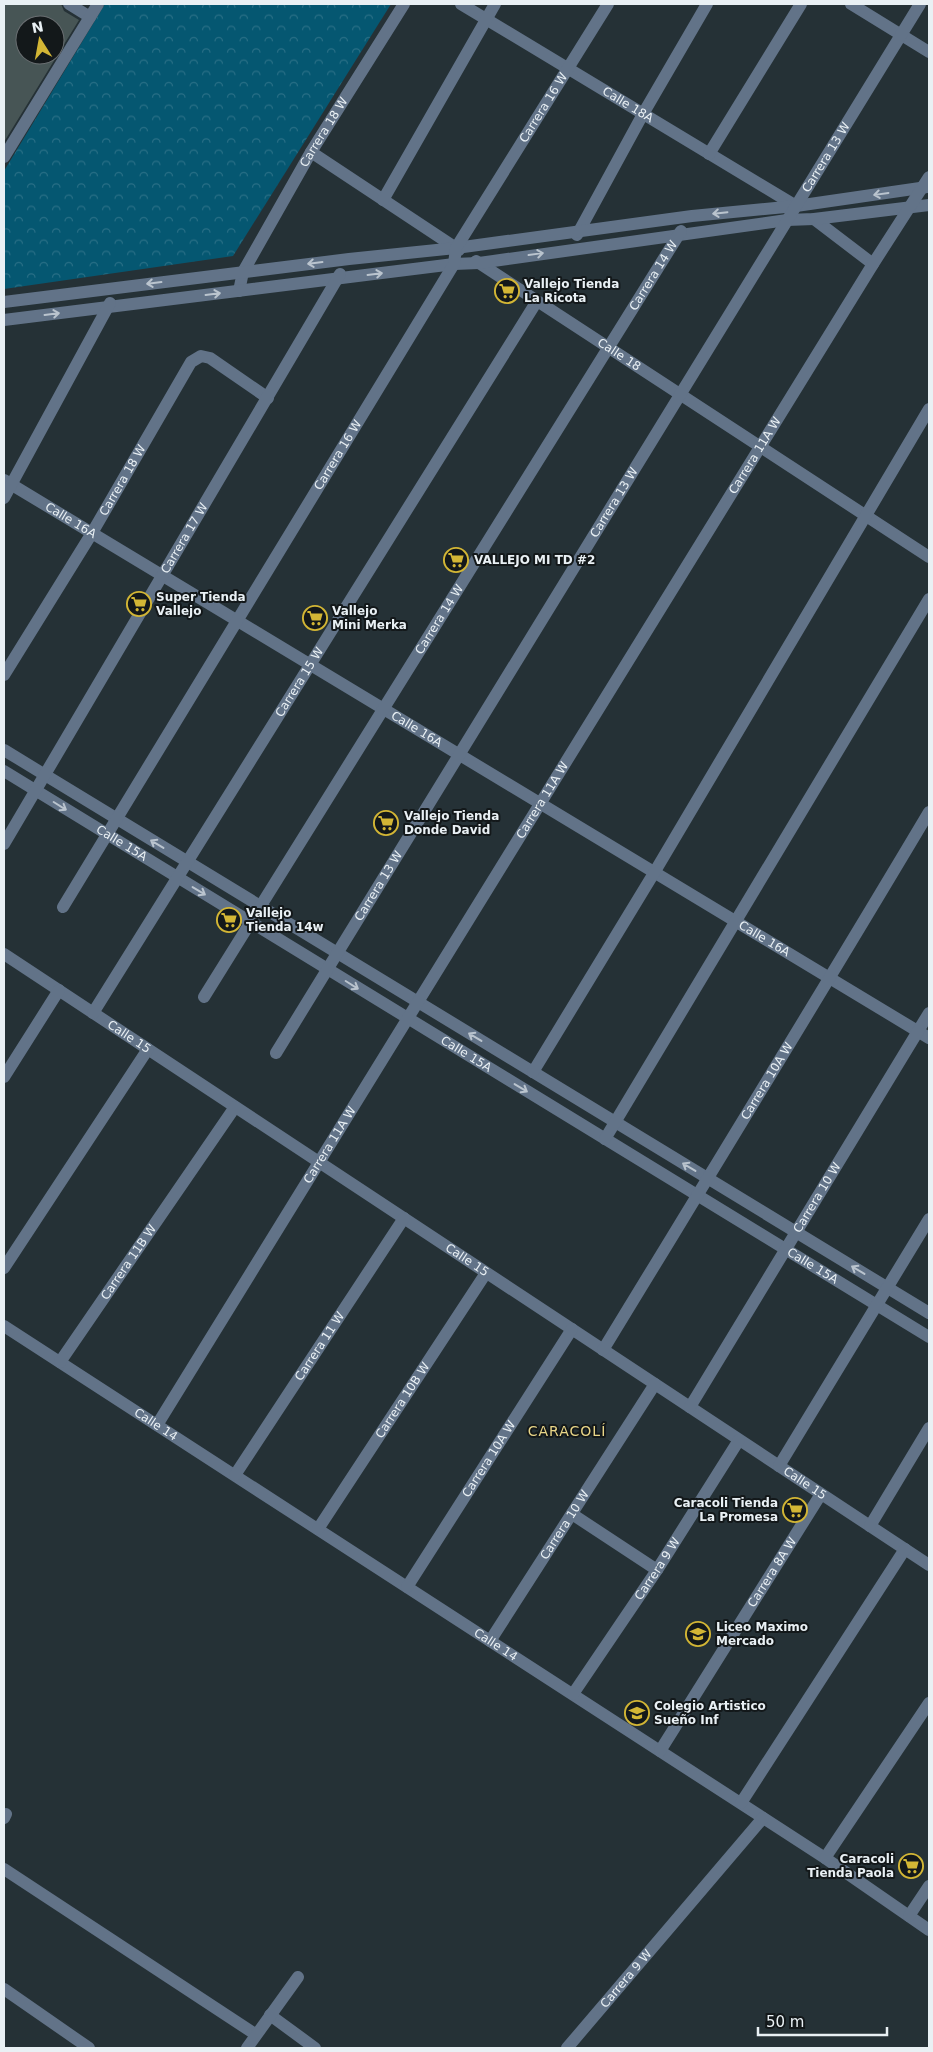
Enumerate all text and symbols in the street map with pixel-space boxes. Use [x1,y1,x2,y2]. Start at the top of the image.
north arrow [15,15,65,65]
text: N [30,18,45,36]
street label: Carrera 16 W [516,70,570,145]
street label: Calle 18A [600,84,657,126]
street label: Carrera 18 W [297,94,351,170]
street label: Carrera 13 W [799,120,853,195]
one-way arrow [873,189,889,199]
one-way arrow [712,209,728,218]
street label: Carrera 14 W [626,238,680,313]
one-way arrow [528,249,544,259]
one-way arrow [308,258,324,268]
one-way arrow [366,269,382,279]
place label: Vallejo Tienda La Ricota [524,277,619,305]
one-way arrow [146,278,162,288]
supermarket icon: Vallejo Tienda La Ricota [494,278,520,304]
one-way arrow [205,289,221,299]
one-way arrow [44,309,60,319]
street label: Calle 18 [595,335,643,374]
street label: Carrera 11A W [726,414,784,497]
street label: Carrera 16 W [311,417,365,493]
street label: Carrera 18 W [97,442,149,518]
street label: Carrera 13 W [587,465,641,540]
street label: Calle 16A [43,500,100,541]
street label: Carrera 17 W [158,500,211,576]
supermarket icon: VALLEJO MI TD #2 [443,547,469,573]
place label: VALLEJO MI TD #2 [474,553,595,567]
street label: Carrera 14 W [412,582,466,657]
place label: Super Tienda Vallejo [156,590,246,618]
supermarket icon: Super Tienda Vallejo [126,591,152,617]
place label: Vallejo Mini Merka [332,604,407,632]
supermarket icon: Vallejo Mini Merka [302,605,328,631]
street label: Carrera 15 W [272,644,326,720]
street label: Calle 16A [389,708,445,750]
street label: Carrera 11A W [513,759,571,841]
one-way arrow [53,801,67,811]
place label: Vallejo Tienda Donde David [404,809,499,837]
supermarket icon: Vallejo Tienda Donde David [373,810,399,836]
street label: Calle 15A [94,822,150,864]
one-way arrow [151,838,165,848]
street label: Carrera 13 W [352,848,405,924]
one-way arrow [191,886,205,896]
place label: Vallejo Tienda 14w [246,906,324,934]
supermarket icon: Vallejo Tienda 14w [216,907,242,933]
street label: Calle 16A [736,918,793,960]
one-way arrow [345,980,359,990]
street label: Calle 15 [105,1017,153,1056]
one-way arrow [469,1032,483,1042]
street label: Calle 15A [438,1033,495,1075]
street label: Carrera 10A W [738,1040,796,1122]
one-way arrow [513,1083,527,1093]
street label: Carrera 11A W [301,1104,359,1186]
street label: Carrera 10 W [790,1160,844,1235]
one-way arrow [682,1162,696,1172]
street label: Carrera 11B W [98,1222,159,1302]
street label: Calle 15 [443,1241,491,1279]
street label: Calle 15A [785,1245,841,1287]
one-way arrow [851,1264,865,1274]
street label: Carrera 11 W [292,1309,347,1383]
street label: Carrera 10B W [373,1360,433,1441]
street label: Calle 14 [132,1405,180,1444]
street label: Carrera 10A W [459,1418,519,1500]
district label: CARACOLÍ [528,1423,606,1439]
street label: Calle 15 [781,1464,829,1502]
street label: Carrera 10 W [537,1487,592,1562]
place label: Caracoli Tienda La Promesa [674,1496,778,1524]
supermarket icon: Caracoli Tienda La Promesa [782,1497,808,1523]
street label: Carrera 8A W [745,1534,799,1610]
street label: Carrera 9 W [632,1535,683,1603]
place label: Liceo Maximo Mercado [716,1620,808,1648]
school or university icon: Liceo Maximo Mercado [685,1621,711,1647]
street label: Calle 14 [471,1625,520,1664]
place label: Colegio Artistico Sueño Inf [654,1699,766,1727]
school or university icon: Colegio Artistico Sueño Inf [624,1700,650,1726]
place label: Caracoli Tienda Paola [807,1852,894,1880]
supermarket icon: Caracoli Tienda Paola [898,1853,924,1879]
street label: Carrera 9 W [597,1947,655,2011]
scale bar [758,2004,887,2036]
text: 50 m [766,2013,804,2031]

